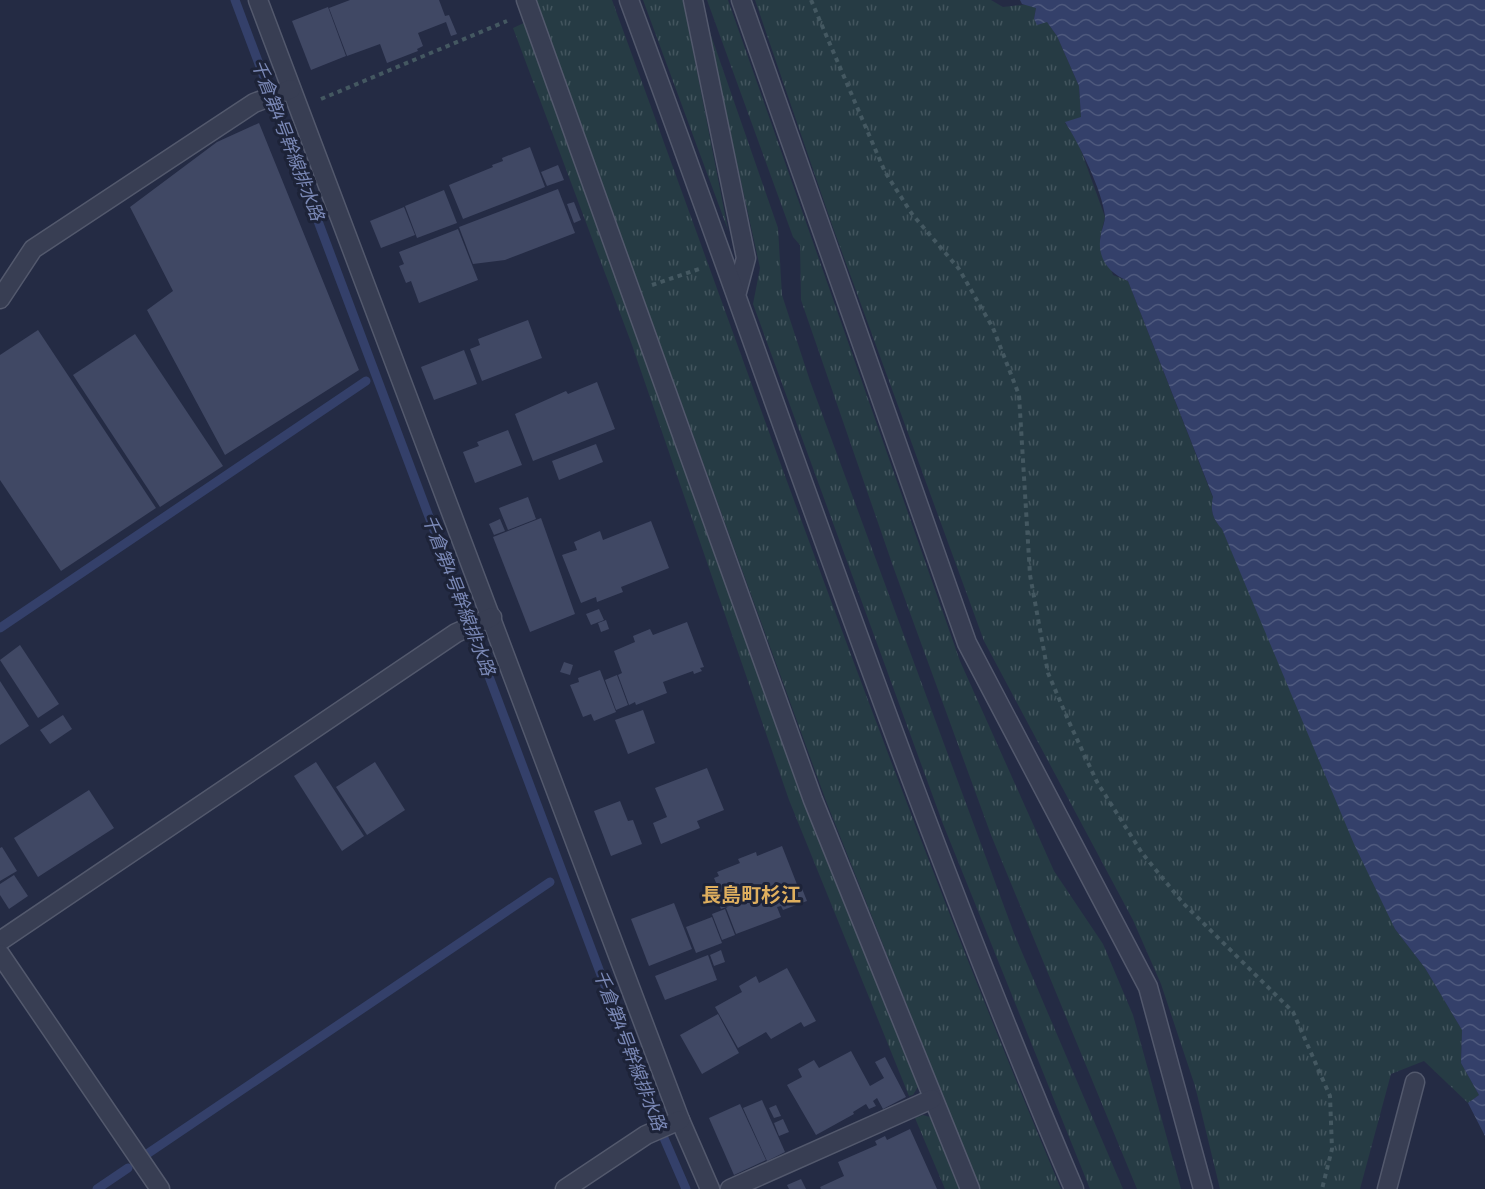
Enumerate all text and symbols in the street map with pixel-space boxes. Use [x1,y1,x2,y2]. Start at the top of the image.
water label: 千倉第4号幹線排水路 [246,56,331,226]
water label: 千倉第4号幹線排水路 [417,511,502,681]
district label: 長島町杉江 [701,881,801,908]
water label: 千倉第4号幹線排水路 [588,966,673,1136]

